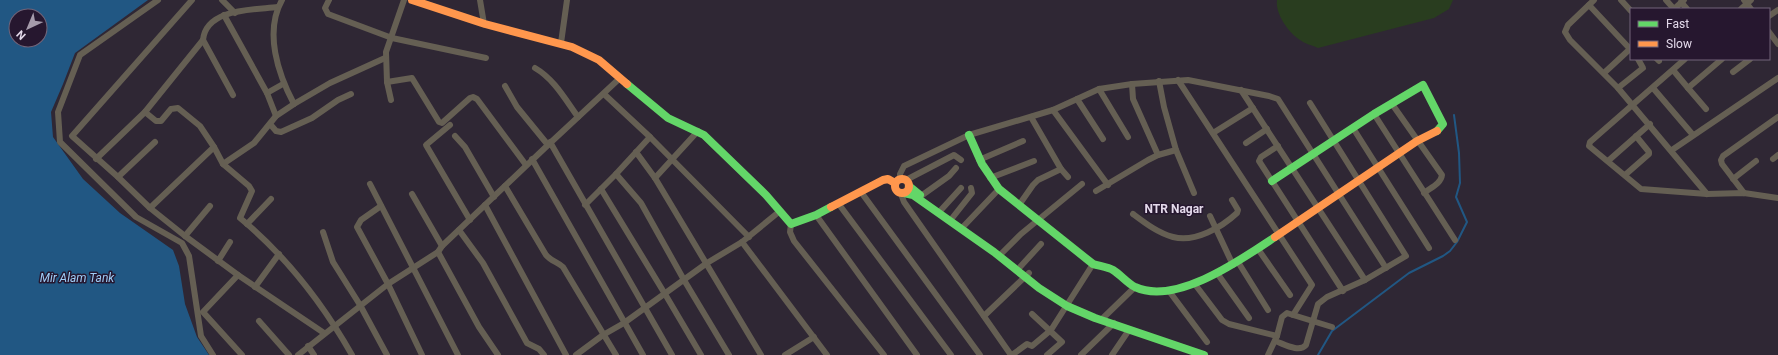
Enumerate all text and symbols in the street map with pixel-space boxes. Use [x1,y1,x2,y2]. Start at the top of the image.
north arrow [8,8,48,48]
legend [1630,8,1770,60]
text: Fast [1666,17,1689,31]
text: N [14,27,29,42]
text: Slow [1666,37,1692,51]
district label: NTR Nagar [1145,202,1204,216]
water label: Mir Alam Tank [40,271,115,285]

